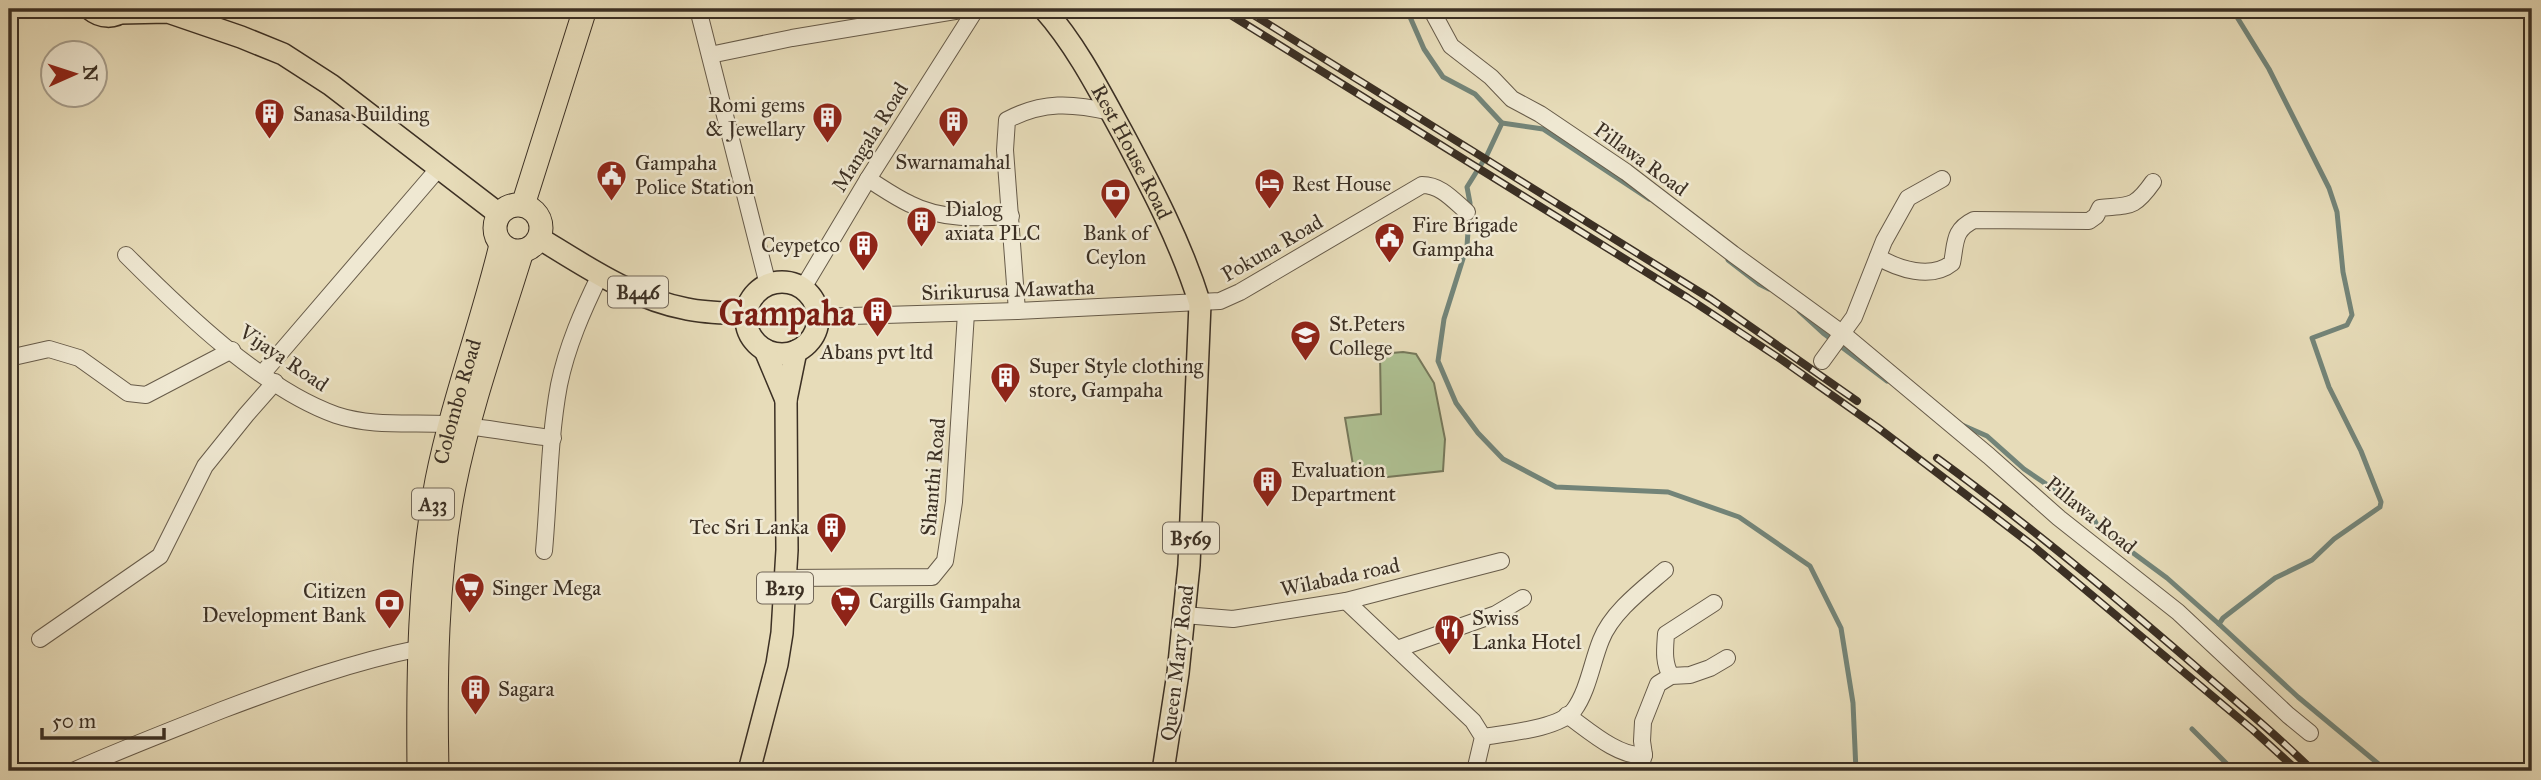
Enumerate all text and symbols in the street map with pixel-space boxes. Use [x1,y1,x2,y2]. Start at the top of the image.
north arrow [38,38,108,108]
text: N [79,64,102,82]
street label: Mangala Road [826,77,914,197]
street label: Rest House Road [1086,80,1178,224]
place label: Romi gems & Jewellary [706,92,806,142]
building icon: Sanasa Building [253,97,287,141]
building icon: Romi gems & Jewellary [811,100,845,144]
place label: Sanasa Building [293,101,429,127]
building icon: Swarnamahal [936,105,970,149]
street label: Pillawa Road [1589,116,1693,202]
place label: Swarnamahal [895,149,1011,175]
place label: Gampaha Police Station [635,150,754,200]
public building icon: Gampaha Police Station [595,158,629,202]
hotel icon: Rest House [1252,167,1286,211]
place label: Rest House [1292,171,1392,197]
bank icon: Bank of Ceylon [1099,176,1133,220]
place label: Dialog axiata PLC [945,196,1041,246]
building icon: Dialog axiata PLC [905,204,939,248]
street label: Pokuna Road [1217,208,1328,287]
place label: Fire Brigade Gampaha [1412,212,1518,262]
place label: Bank of Ceylon [1083,220,1152,270]
public building icon: Fire Brigade Gampaha [1372,220,1406,264]
building icon: Ceypetco [846,228,880,272]
place label: Ceypetco [761,232,840,258]
street label: Sirikurusa Mawatha [921,274,1095,306]
road number: B446 [608,276,668,308]
district label: Gampaha [719,292,856,335]
building icon: Abans pvt ltd [860,295,894,339]
place label: St.Peters College [1329,311,1405,361]
street label: Vijaya Road [234,318,334,398]
school or university icon: St.Peters College [1289,319,1323,363]
street label: Colombo Road [428,335,487,467]
place label: Abans pvt ltd [820,339,934,365]
place label: Super Style clothing store, Gampaha [1029,353,1204,403]
building icon: Super Style clothing store, Gampaha [989,361,1023,405]
street label: Shanthi Road [915,417,951,537]
place label: Evaluation Department [1291,457,1397,507]
building icon: Evaluation Department [1251,465,1285,509]
street label: Pillawa Road [2040,470,2142,560]
road number: A33 [412,489,454,520]
building icon: Tec Sri Lanka [815,510,849,554]
place label: Tec Sri Lanka [690,514,809,540]
road number: B569 [1163,523,1219,554]
street label: Wilabada road [1278,552,1402,602]
supermarket icon: Singer Mega [452,571,486,615]
road number: B219 [757,572,813,604]
place label: Singer Mega [492,575,601,601]
place label: Citizen Development Bank [202,578,366,628]
street label: Queen Mary Road [1155,583,1200,742]
supermarket icon: Cargills Gampaha [829,584,863,628]
bank icon: Citizen Development Bank [372,586,406,630]
place label: Cargills Gampaha [869,588,1021,614]
place label: Swiss Lanka Hotel [1472,605,1582,655]
restaurant icon: Swiss Lanka Hotel [1432,613,1466,657]
building icon: Sagara [458,672,492,716]
place label: Sagara [498,676,554,702]
scale bar [42,696,164,740]
text: 50 m [52,708,97,734]

